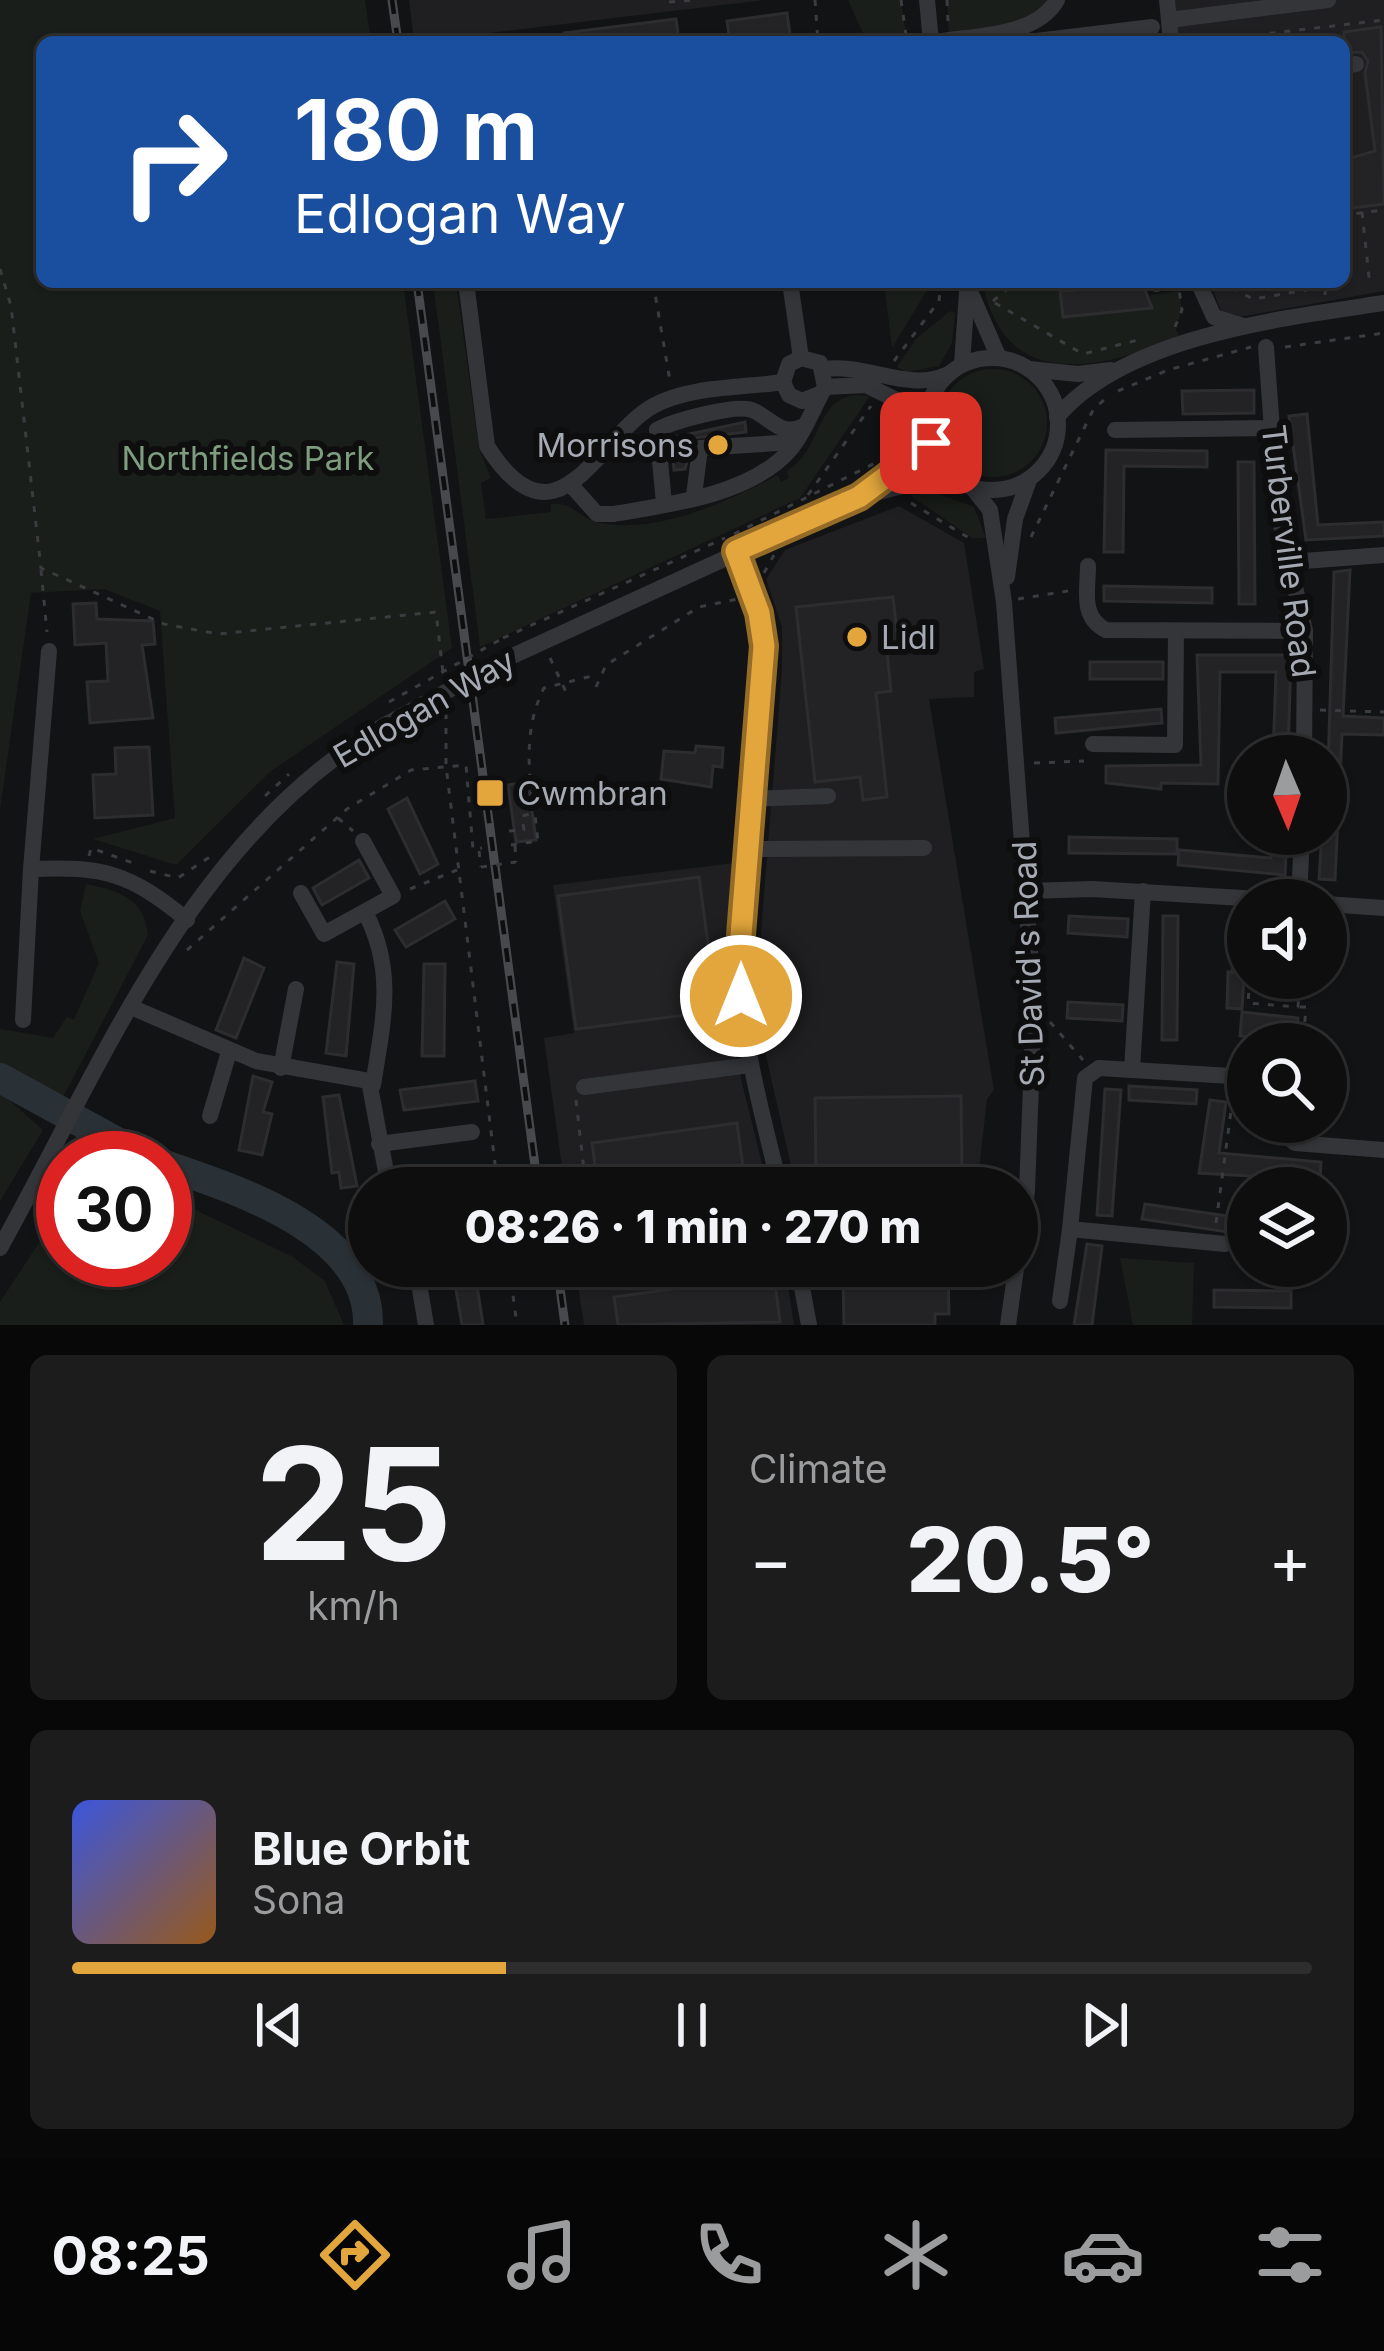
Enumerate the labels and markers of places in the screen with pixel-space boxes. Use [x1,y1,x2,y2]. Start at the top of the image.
pin [880,392,982,494]
place label: Morrisons [536,425,694,465]
marker: Morrisons [705,432,731,458]
place label: Lidl [881,617,936,657]
marker: Lidl [844,624,870,650]
place label: Cwmbran [517,773,668,813]
marker: Cwmbran [474,777,506,809]

